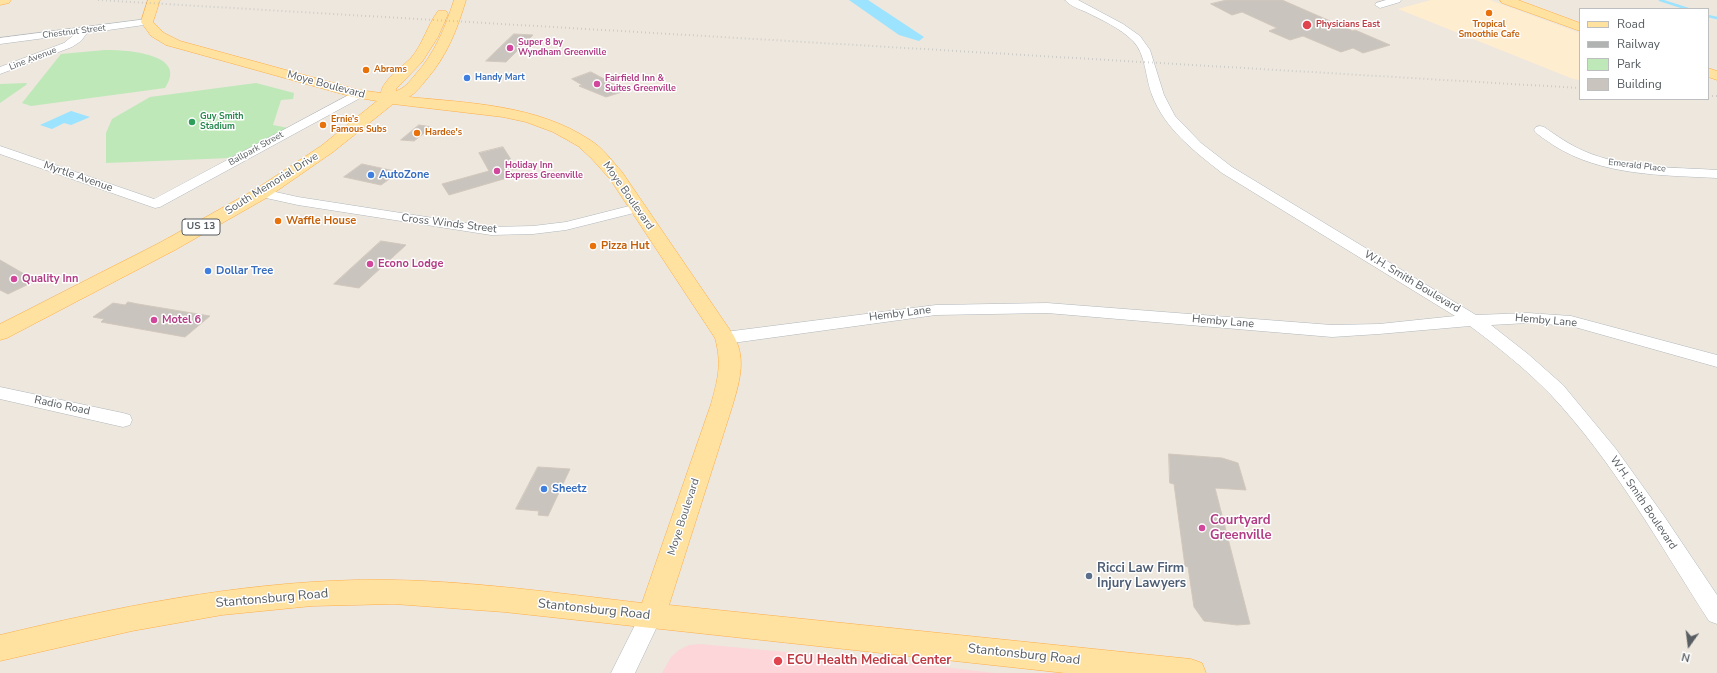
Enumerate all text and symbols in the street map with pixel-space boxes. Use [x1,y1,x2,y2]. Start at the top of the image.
marker: Tropical Smoothie Cafe [1484,8,1494,18]
legend [1579,8,1709,100]
text: Road [1617,16,1645,32]
marker: Physicians East [1301,19,1313,31]
place label: Physicians East [1316,20,1380,30]
place label: Tropical Smoothie Cafe [1458,20,1520,41]
street label: Chestnut Street [42,23,106,41]
text: Railway [1617,36,1660,52]
place label: Super 8 by Wyndham Greenville [518,38,606,59]
marker: Super 8 by Wyndham Greenville [505,43,515,53]
street label: Line Avenue [8,45,58,73]
text: Park [1617,56,1641,72]
marker: Abrams [361,65,371,75]
place label: Abrams [374,65,407,75]
street label: Moye Boulevard [286,68,366,102]
marker: Handy Mart [462,73,472,83]
place label: Handy Mart [475,73,525,83]
place label: Fairfield Inn & Suites Greenville [605,74,676,95]
text: Building [1617,76,1662,92]
marker: Fairfield Inn & Suites Greenville [592,79,602,89]
place label: Guy Smith Stadium [200,112,244,133]
place label: Ernie’s Famous Subs [331,115,387,136]
marker: Guy Smith Stadium [187,117,197,127]
marker: Ernie’s Famous Subs [318,120,328,130]
marker: Hardee's [412,128,422,138]
place label: Hardee's [425,128,462,138]
street label: Ballpark Street [227,130,285,168]
street label: South Memorial Drive [223,150,321,218]
street label: Emerald Place [1608,157,1666,175]
street label: Myrtle Avenue [42,159,114,195]
street label: Moye Boulevard [600,159,656,233]
place label: Holiday Inn Express Greenville [505,161,583,182]
marker: Holiday Inn Express Greenville [492,166,502,176]
place label: AutoZone [379,168,429,182]
marker: AutoZone [366,170,376,180]
street label: Cross Winds Street [400,212,498,236]
place label: Waffle House [286,214,356,228]
marker: Waffle House [273,216,283,226]
road number: US 13 [182,219,220,235]
place label: Pizza Hut [601,239,649,253]
marker: Pizza Hut [588,241,598,251]
street label: W.H. Smith Boulevard [1362,248,1462,316]
place label: Econo Lodge [378,257,443,271]
marker: Econo Lodge [365,259,375,269]
place label: Dollar Tree [216,264,273,278]
marker: Dollar Tree [203,266,213,276]
place label: Quality Inn [22,272,78,286]
marker: Quality Inn [9,274,19,284]
street label: Hemby Lane [868,304,932,324]
street label: Hemby Lane [1514,312,1578,330]
place label: Motel 6 [162,313,201,327]
street label: Hemby Lane [1191,313,1255,331]
marker: Motel 6 [149,315,159,325]
street label: Radio Road [33,394,91,418]
street label: W.H. Smith Boulevard [1607,454,1679,552]
street label: Moye Boulevard [665,477,703,557]
place label: Sheetz [552,482,587,496]
marker: Sheetz [539,484,549,494]
place label: Courtyard Greenville [1210,513,1272,544]
marker: Courtyard Greenville [1197,523,1207,533]
place label: Ricci Law Firm Injury Lawyers [1097,561,1186,592]
marker: Ricci Law Firm Injury Lawyers [1084,571,1094,581]
street label: Stantonsburg Road [215,586,329,612]
street label: Stantonsburg Road [537,596,651,624]
north arrow [1669,625,1709,665]
street label: Stantonsburg Road [967,641,1081,669]
text: N [1680,649,1692,665]
place label: ECU Health Medical Center [787,653,951,669]
marker: ECU Health Medical Center [772,655,784,667]

